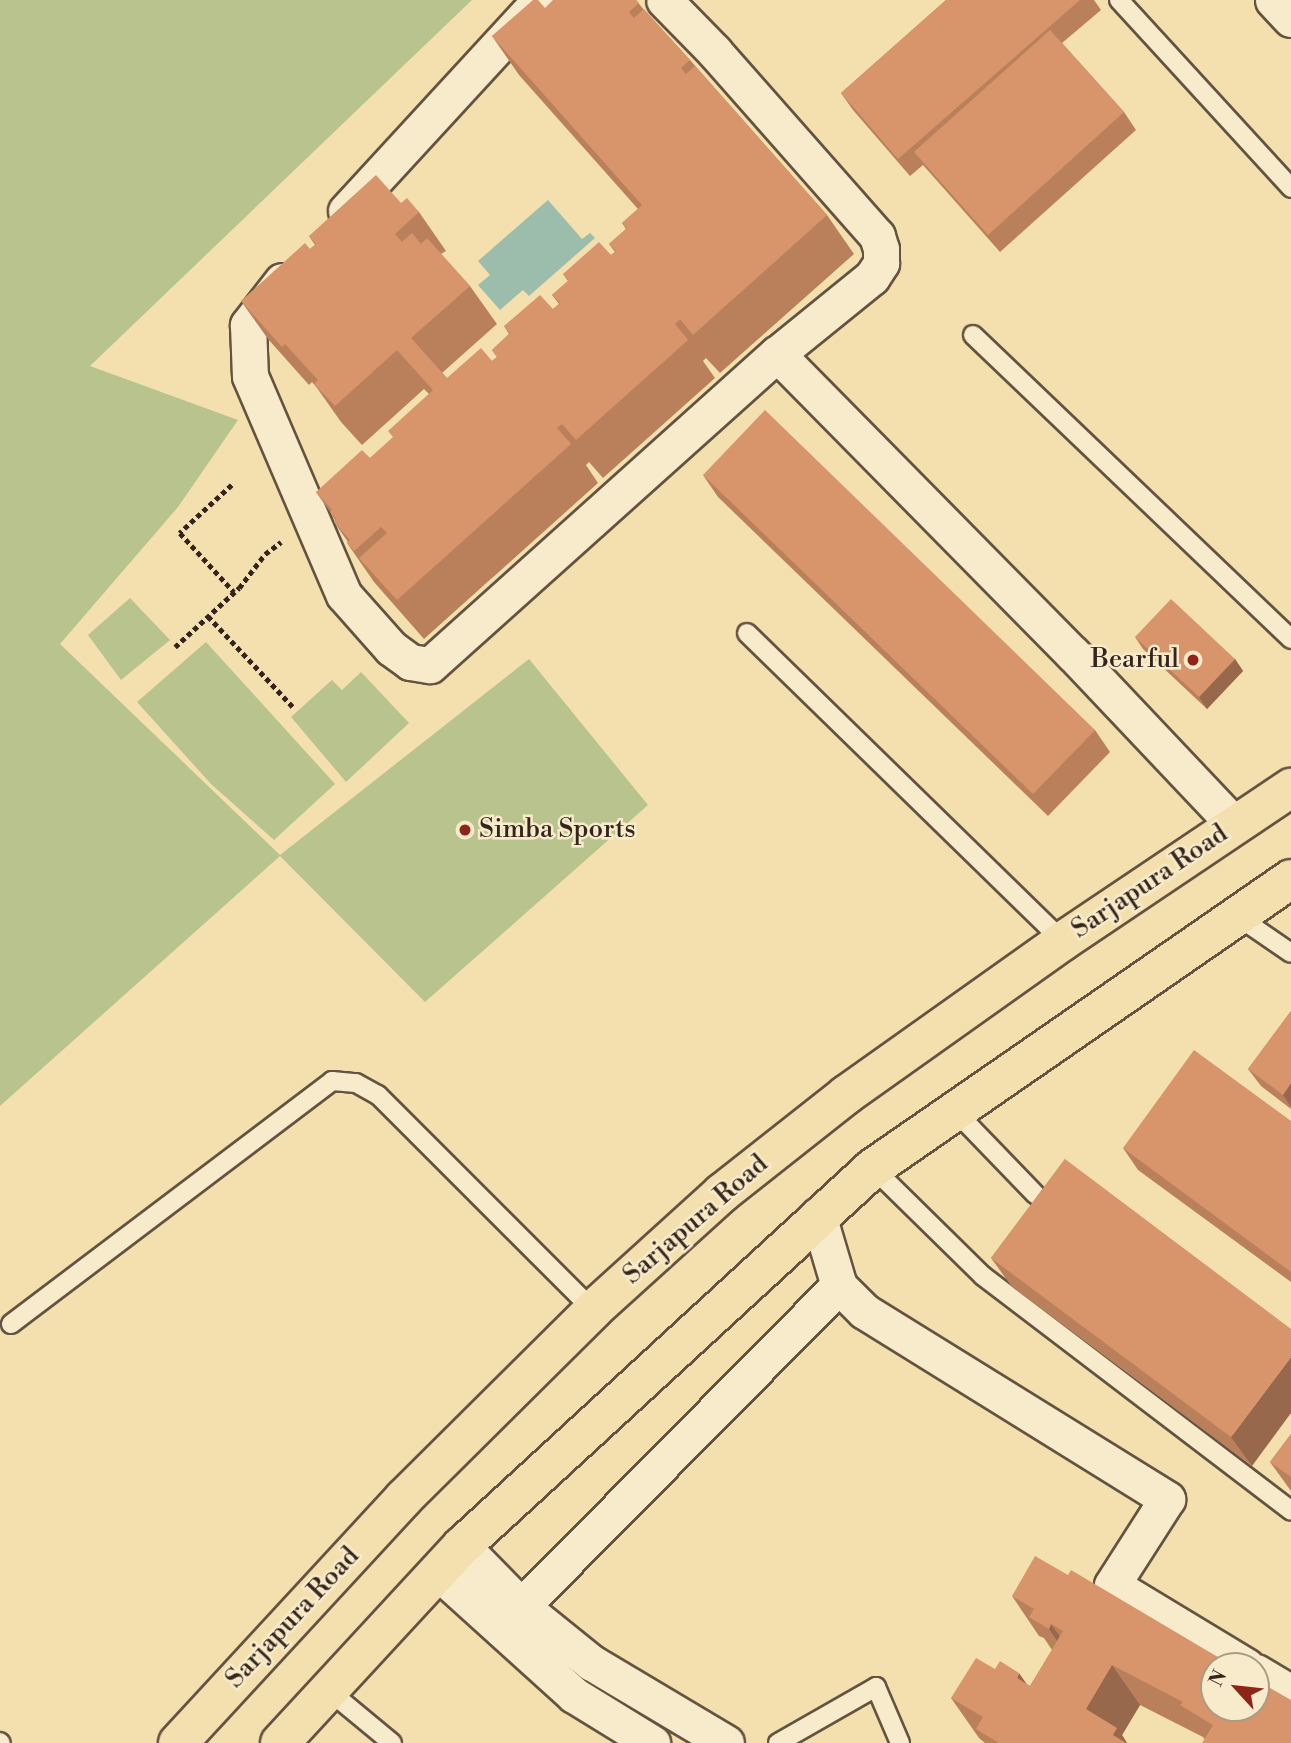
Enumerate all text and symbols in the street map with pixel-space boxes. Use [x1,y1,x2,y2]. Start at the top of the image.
place label: Bearful [1091,644,1179,676]
marker: Bearful [1185,652,1201,668]
place label: Simba Sports [479,814,636,846]
street label: Sarjapura Road [1066,818,1234,946]
marker: Simba Sports [457,822,473,838]
street label: Sarjapura Road [617,1149,775,1291]
street label: Sarjapura Road [220,1541,366,1695]
north arrow [1200,1652,1270,1722]
text: N [1204,1666,1232,1691]

